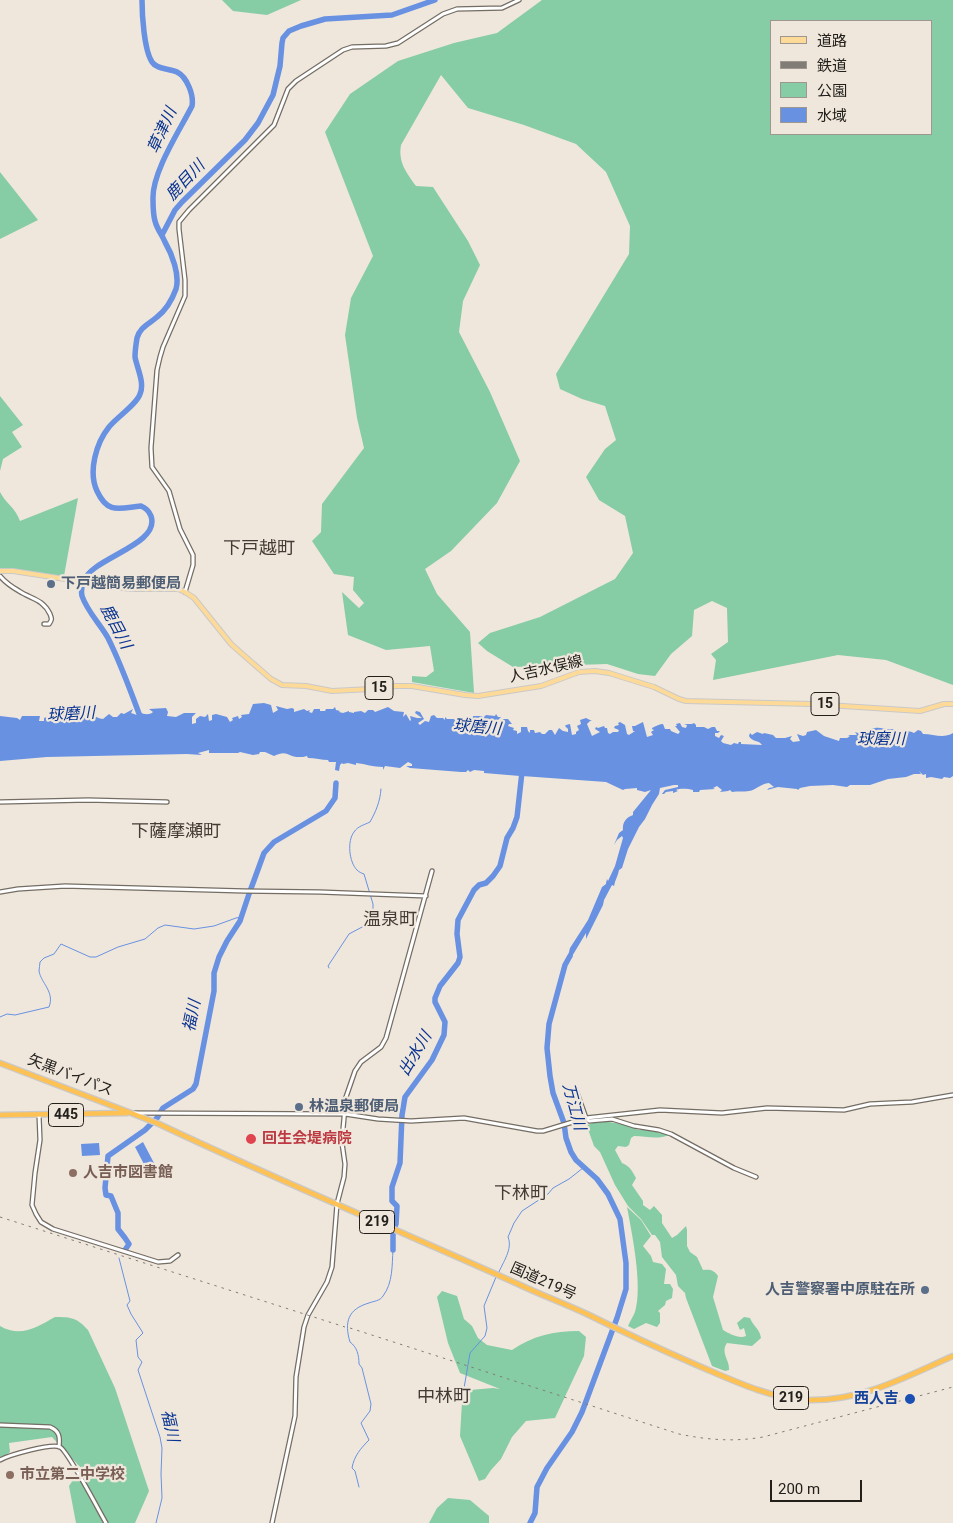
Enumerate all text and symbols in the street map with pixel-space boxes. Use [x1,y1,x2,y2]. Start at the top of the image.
legend [770,20,933,135]
text: 道路 [817,32,847,50]
text: 鉄道 [817,57,847,75]
text: 公園 [817,82,847,100]
water label: 草津川 [144,105,182,157]
text: 水域 [817,107,847,125]
water label: 鹿目川 [163,157,209,205]
district label: 下戸越町 [223,538,295,560]
place label: 下戸越簡易郵便局 [61,575,181,593]
marker: 下戸越簡易郵便局 [45,578,57,590]
water label: 鹿目川 [95,601,135,653]
street label: 人吉水俣線 [507,653,585,687]
road number: 15 [365,676,393,700]
road number: 15 [811,692,839,716]
water label: 球磨川 [47,704,95,726]
water label: 球磨川 [452,716,502,740]
water label: 球磨川 [857,730,905,750]
district label: 下薩摩瀬町 [131,821,221,843]
district label: 温泉町 [363,909,417,931]
water label: 福川 [181,998,205,1034]
water label: 出水川 [395,1028,437,1080]
street label: 矢黒バイパス [25,1051,115,1101]
water label: 万江川 [558,1081,588,1133]
place label: 林温泉郵便局 [309,1098,399,1116]
marker: 林温泉郵便局 [293,1101,305,1113]
road number: 445 [48,1104,84,1126]
place label: 回生会堤病院 [262,1130,352,1148]
marker: 回生会堤病院 [244,1132,258,1146]
place label: 人吉市図書館 [83,1164,173,1182]
marker: 人吉市図書館 [67,1167,79,1179]
district label: 下林町 [494,1183,548,1205]
road number: 219 [360,1210,394,1234]
street label: 国道219号 [507,1259,579,1305]
place label: 人吉警察署中原駐在所 [765,1281,915,1299]
marker: 人吉警察署中原駐在所 [919,1284,931,1296]
district label: 中林町 [417,1386,471,1408]
road number: 219 [774,1386,808,1410]
place label: 西人吉 [854,1390,899,1408]
marker: 西人吉 [903,1392,917,1406]
water label: 福川 [156,1408,182,1444]
place label: 市立第二中学校 [20,1466,125,1484]
marker: 市立第二中学校 [4,1469,16,1481]
scale bar [773,1470,866,1502]
text: 200 m [778,1480,820,1498]

